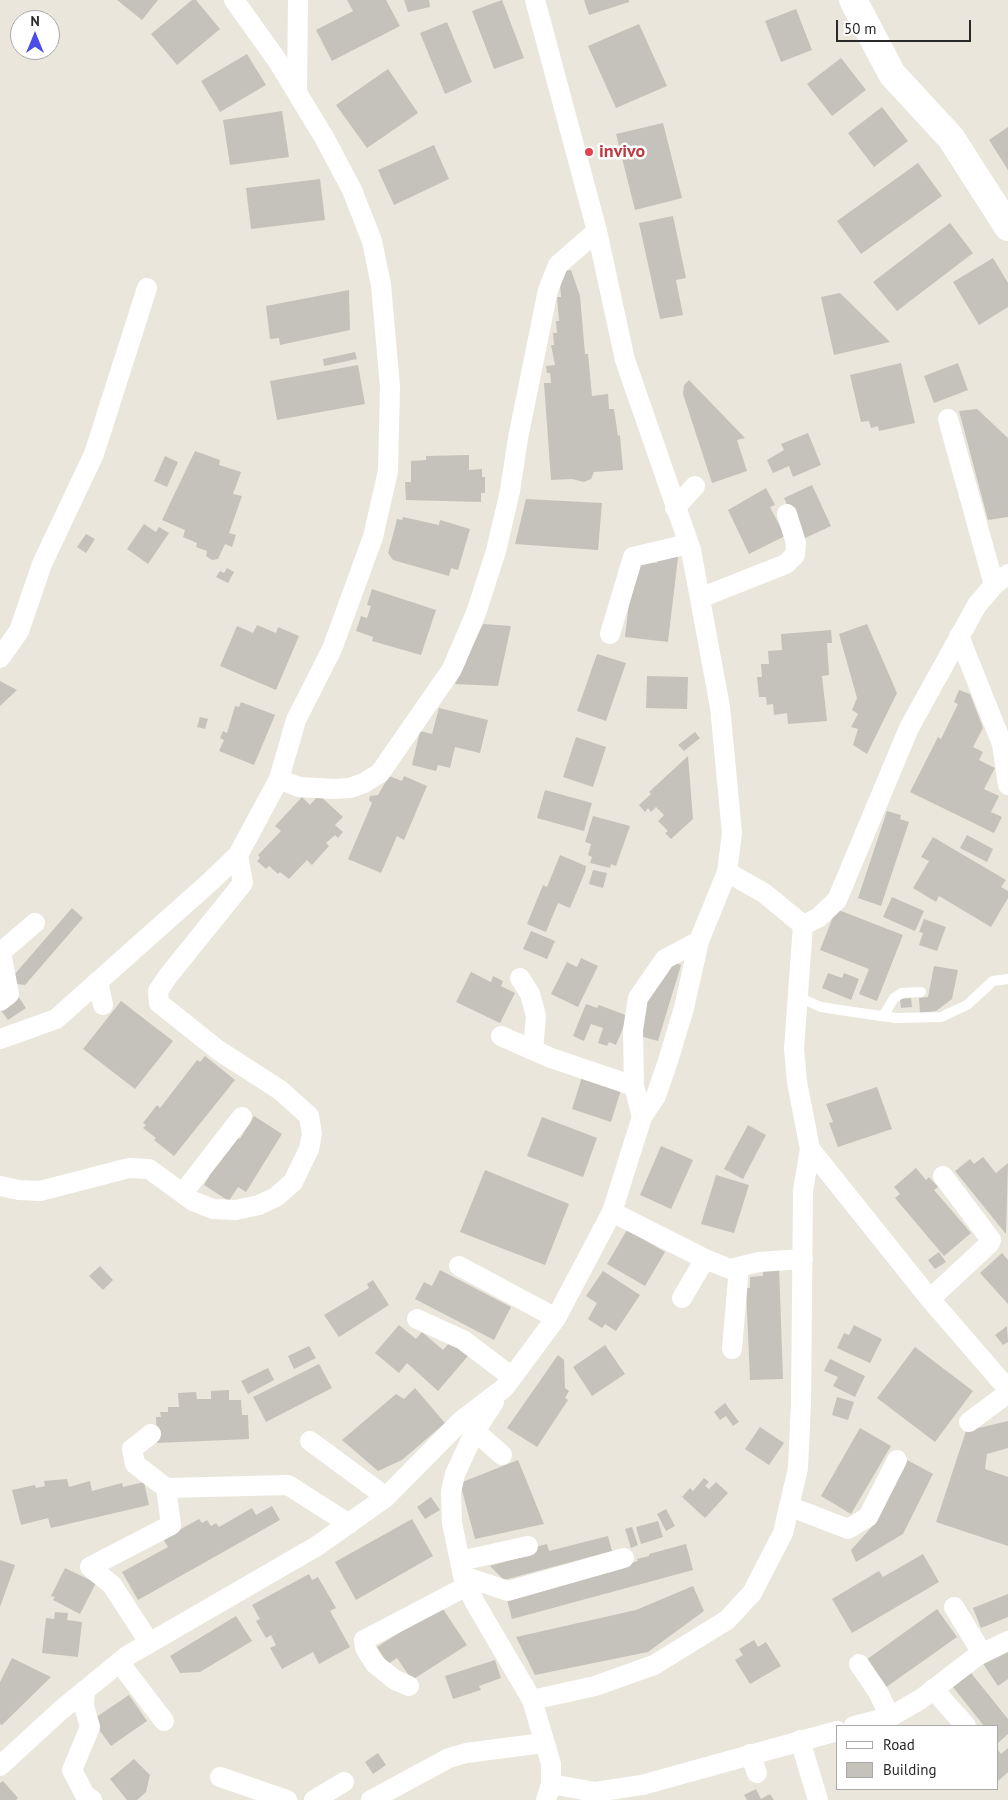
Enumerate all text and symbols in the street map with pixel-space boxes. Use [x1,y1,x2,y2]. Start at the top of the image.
north arrow [10,10,60,60]
scale bar [838,10,973,42]
text: N [30,12,40,30]
text: 50 m [844,19,877,38]
place label: invivo [599,141,645,163]
marker: invivo [583,146,595,158]
legend [836,1725,998,1790]
text: Road [883,1735,915,1754]
text: Building [883,1760,937,1779]

